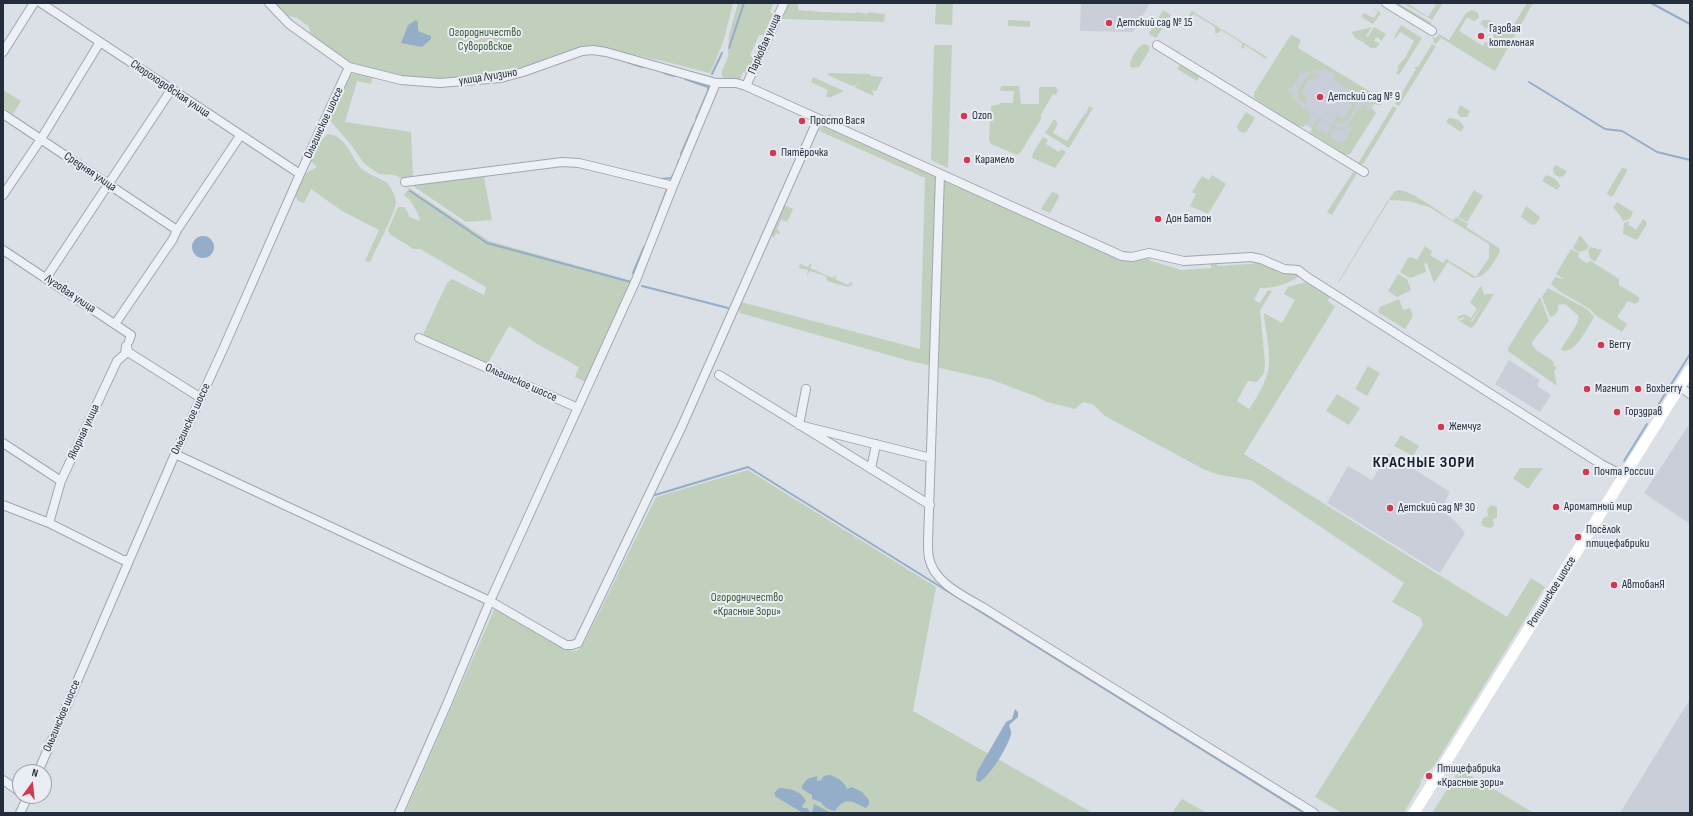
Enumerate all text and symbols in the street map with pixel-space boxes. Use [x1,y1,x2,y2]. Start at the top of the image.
street label: Парковая улица [745,12,785,76]
place label: Детский сад № 15 [1117,16,1193,30]
marker: Детский сад № 15 [1104,18,1114,28]
place label: Газовая котельная [1489,22,1534,50]
park label: Огородничество Суворовское [449,26,521,54]
marker: Газовая котельная [1476,31,1486,41]
street label: Скороходовская улица [127,57,213,121]
street label: улица Луизино [458,65,518,89]
street label: Ольгинское шоссе [301,85,347,161]
place label: Детский сад № 9 [1328,90,1400,104]
marker: Детский сад № 9 [1315,92,1325,102]
place label: Ozon [972,109,992,123]
marker: Ozon [959,111,969,121]
place label: Просто Вася [810,114,865,128]
marker: Просто Вася [797,116,807,126]
place label: Пятёрочка [781,146,828,160]
marker: Пятёрочка [768,148,778,158]
street label: Средняя улица [61,149,119,195]
place label: Карамель [975,153,1014,167]
marker: Карамель [962,155,972,165]
place label: Дон Батон [1166,212,1211,226]
marker: Дон Батон [1153,214,1163,224]
street label: Луговая улица [42,272,98,316]
place label: Berry [1609,338,1631,352]
marker: Berry [1596,340,1606,350]
street label: Ольгинское шоссе [483,361,559,405]
street label: Ольгинское шоссе [168,381,214,457]
place label: Магнит [1595,382,1629,396]
place label: Boxberry [1646,382,1682,396]
marker: Магнит [1582,384,1592,394]
marker: Boxberry [1633,384,1643,394]
street label: Якорная улица [65,402,103,462]
place label: Горздрав [1625,405,1662,419]
marker: Горздрав [1612,407,1622,417]
place label: Жемчуг [1449,420,1481,434]
marker: Жемчуг [1436,422,1446,432]
district label: КРАСНЫЕ ЗОРИ [1373,453,1475,473]
place label: Почта России [1594,465,1654,479]
marker: Почта России [1581,467,1591,477]
place label: Ароматный мир [1564,500,1632,514]
place label: Детский сад № 30 [1398,501,1475,515]
marker: Ароматный мир [1551,502,1561,512]
marker: Детский сад № 30 [1385,503,1395,513]
place label: Посёлок птицефабрики [1586,523,1649,551]
marker: Посёлок птицефабрики [1573,532,1583,542]
street label: Ропшинское шоссе [1525,554,1579,630]
place label: АвтобанЯ [1622,578,1665,592]
marker: АвтобанЯ [1609,580,1619,590]
park label: Огородничество «Красные Зори» [711,591,783,619]
street label: Ольгинское шоссе [40,678,84,754]
place label: Птицефабрика «Красные зори» [1437,762,1504,790]
north arrow [12,764,52,804]
text: N [30,766,39,780]
marker: Птицефабрика «Красные зори» [1424,771,1434,781]

